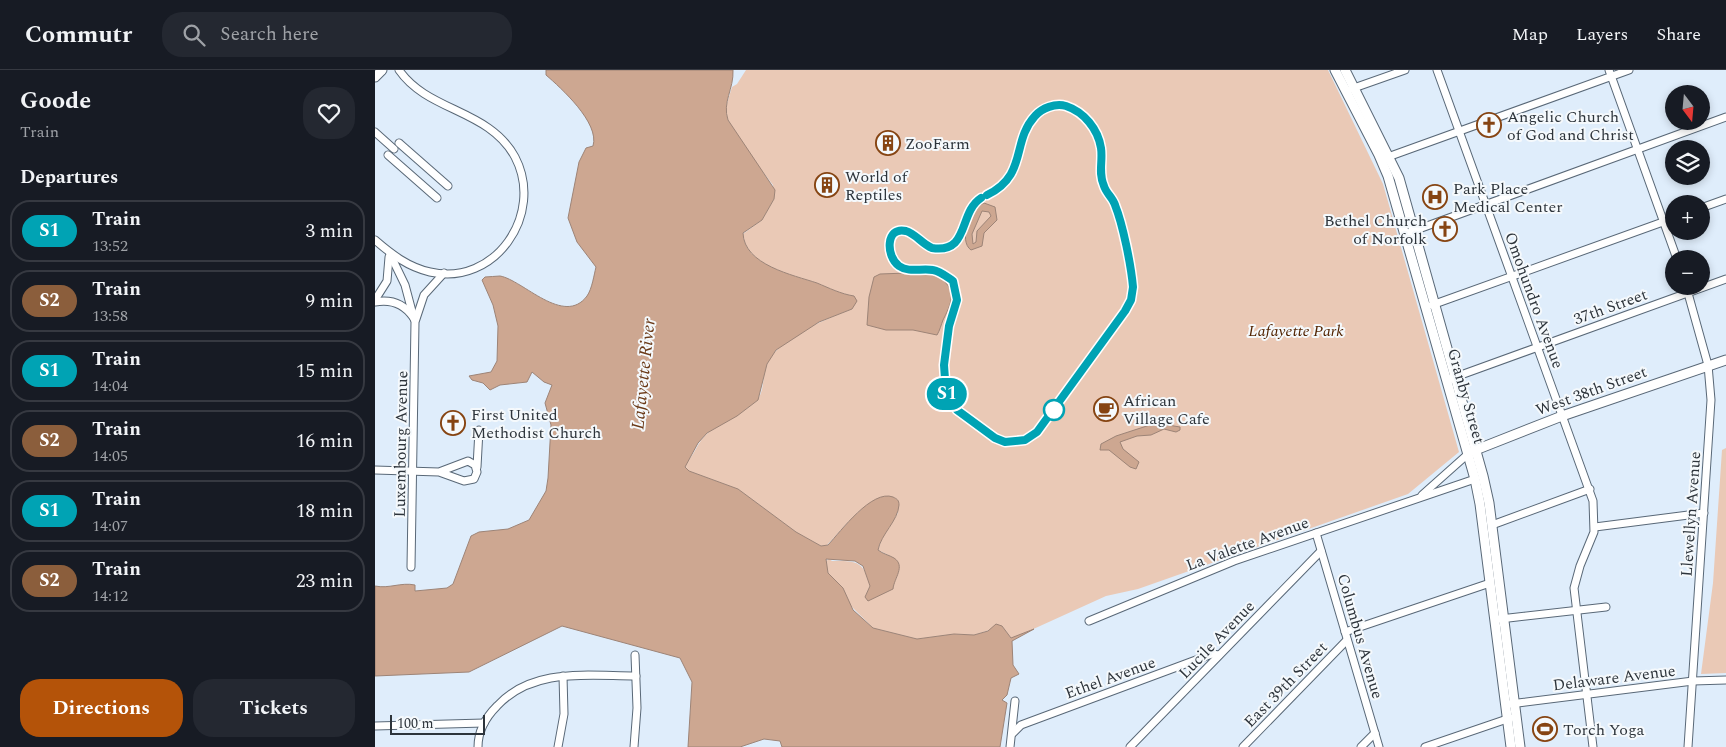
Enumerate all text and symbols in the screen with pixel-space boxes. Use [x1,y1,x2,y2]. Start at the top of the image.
search box [162,12,512,57]
text: Commutr [25,17,132,53]
text: Search here [220,20,319,49]
icon: search [180,21,208,49]
text: Map [1512,21,1548,48]
text: Layers [1576,21,1628,48]
text: Share [1656,21,1701,48]
text: Goode [20,83,91,119]
north arrow [1665,85,1710,130]
map controls [1665,85,1710,295]
button: heart [303,87,355,139]
place label: Angelic Church of God and Christ [1507,105,1634,147]
church icon: Angelic Church of God and Christ [1476,112,1502,138]
text: Train [20,120,59,144]
building icon: ZooFarm [875,130,901,156]
place label: ZooFarm [905,132,970,156]
button: layers [1665,140,1710,185]
text: Departures [20,163,118,192]
place label: World of Reptiles [845,165,909,207]
building icon: World of Reptiles [814,172,840,198]
place label: Park Place Medical Center [1453,177,1563,219]
hospital icon: Park Place Medical Center [1422,184,1448,210]
button: + [1665,195,1710,240]
text: Train [92,205,141,234]
place label: Bethel Church of Norfolk [1324,209,1427,251]
church icon: Bethel Church of Norfolk [1432,216,1458,242]
text: S1 [39,217,60,244]
text: 3 min [305,217,353,246]
street label: Omohundro Avenue [1498,229,1570,372]
text: 13:52 [92,234,128,258]
button: − [1665,250,1710,295]
text: Train [92,275,141,304]
street label: 37th Street [1570,282,1651,331]
text: S2 [39,287,60,314]
text: 9 min [305,287,353,316]
text: 13:58 [92,304,128,328]
water label: Lafayette River [624,316,663,431]
park label: Lafayette Park [1248,319,1344,343]
text: Train [92,345,141,374]
street label: Granby Street [1441,346,1491,447]
text: S1 [39,357,60,384]
text: 15 min [296,357,353,386]
street label: West 38th Street [1533,360,1650,422]
street label: Luxembourg Avenue [388,370,414,518]
text: 14:04 [92,374,128,398]
line badge: S1 [925,378,969,410]
text: S1 [937,380,957,407]
place label: African Village Cafe [1123,389,1210,431]
cafe icon: African Village Cafe [1093,396,1119,422]
unlabelled marker [1043,399,1065,421]
place label: First United Methodist Church [471,403,601,445]
church icon: First United Methodist Church [440,410,466,436]
text: Train [92,415,141,444]
text: S2 [39,427,60,454]
text: 16 min [296,427,353,456]
text: 14:05 [92,444,128,468]
street label: Llewellyn Avenue [1675,451,1707,578]
text: Train [92,485,141,514]
text: S1 [39,497,60,524]
text: 18 min [296,497,353,526]
street label: La Valette Avenue [1183,511,1312,577]
text: 14:07 [92,514,128,538]
text: Train [92,555,141,584]
text: S2 [39,567,60,594]
text: 23 min [296,567,353,596]
street label: Columbus Avenue [1331,571,1389,702]
text: 14:12 [92,584,128,608]
street label: Lucile Avenue [1173,595,1260,684]
street label: East 39th Street [1238,636,1333,733]
street label: Ethel Avenue [1062,650,1159,705]
street label: Delaware Avenue [1551,659,1677,697]
button: Directions [20,679,183,737]
button: Tickets [193,679,355,737]
scale bar [390,712,485,735]
text: 100 m [397,713,434,734]
sports icon: Torch Yoga [1532,716,1558,742]
place label: Torch Yoga [1563,718,1645,742]

